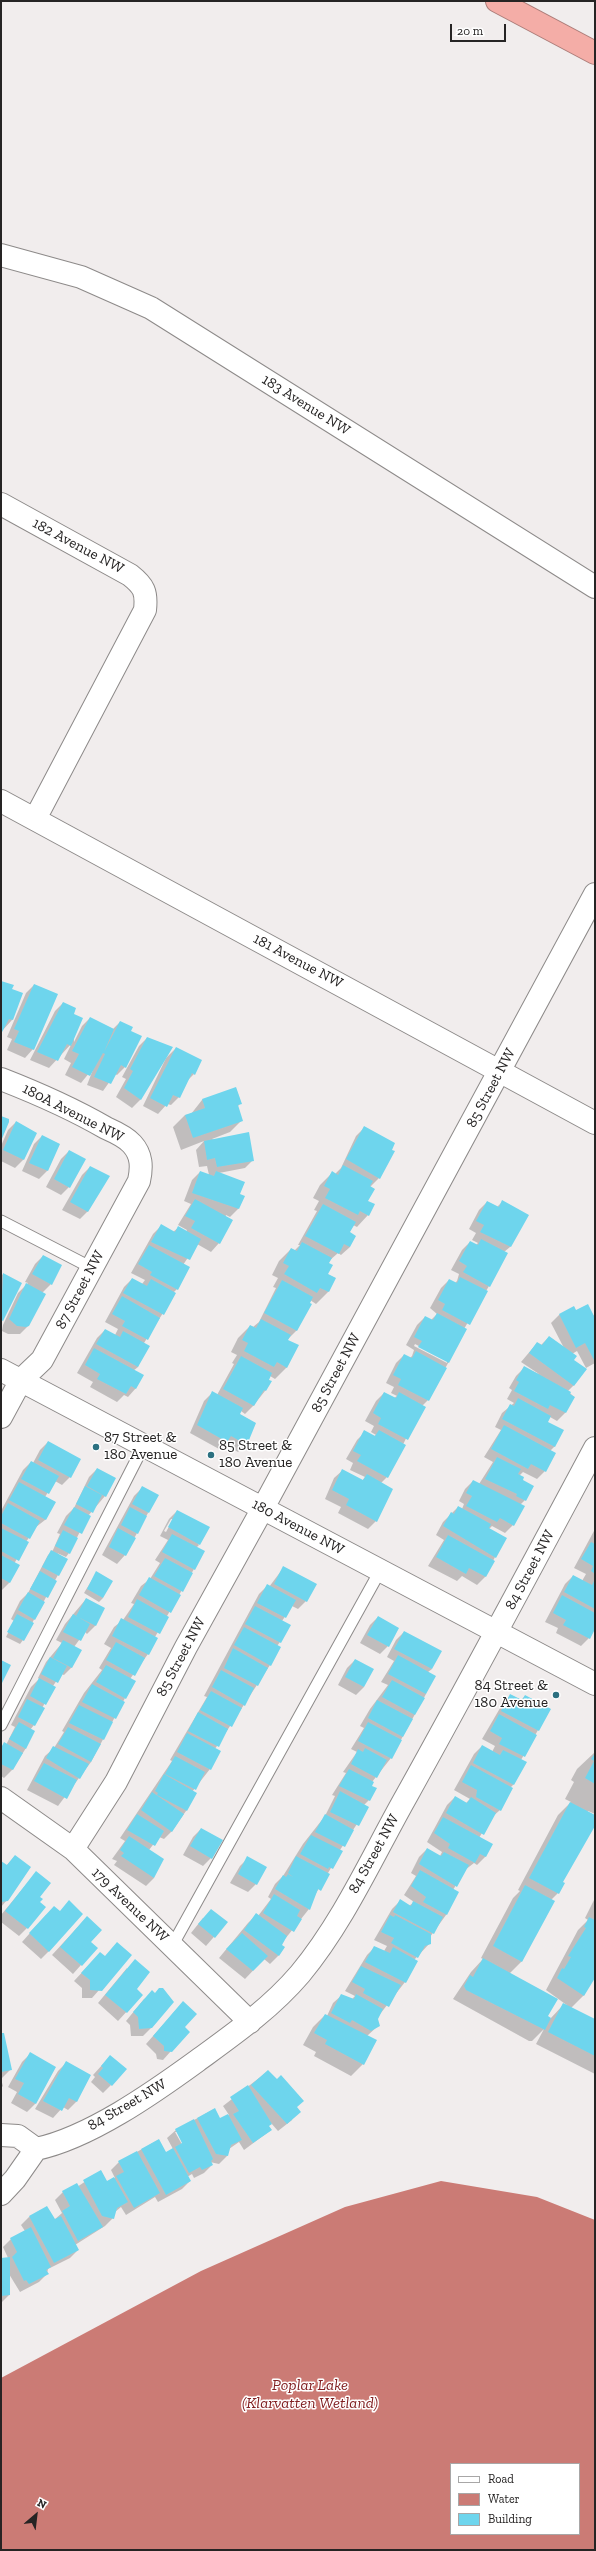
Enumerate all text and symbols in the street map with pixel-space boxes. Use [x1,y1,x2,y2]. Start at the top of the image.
scale bar [452,16,508,42]
text: 20 m [457,24,483,38]
street label: 183 Avenue NW [259,371,353,439]
street label: 182 Avenue NW [29,514,127,578]
street label: 181 Avenue NW [250,930,346,992]
street label: 85 Street NW [463,1045,519,1131]
street label: 180A Avenue NW [19,1080,127,1146]
street label: 87 Street NW [52,1248,108,1332]
street label: 85 Street NW [308,1330,364,1416]
place label: 87 Street & 180 Avenue [104,1429,177,1464]
place label: 85 Street & 180 Avenue [219,1437,292,1472]
marker: 87 Street & 180 Avenue [91,1442,101,1452]
marker: 85 Street & 180 Avenue [206,1450,216,1460]
street label: 180 Avenue NW [249,1495,347,1559]
street label: 84 Street NW [501,1527,559,1613]
street label: 85 Street NW [153,1614,209,1700]
place label: 84 Street & 180 Avenue [475,1677,548,1712]
marker: 84 Street & 180 Avenue [551,1690,561,1700]
street label: 84 Street NW [345,1811,403,1897]
street label: 179 Avenue NW [88,1864,172,1946]
street label: 84 Street NW [85,2075,169,2135]
water label: Poplar Lake (Klarvatten Wetland) [242,2375,378,2413]
legend [450,2463,580,2535]
text: Road [488,2472,514,2486]
text: Water [488,2492,520,2506]
north arrow [16,2495,56,2535]
text: N [35,2496,49,2512]
text: Building [488,2512,532,2526]

